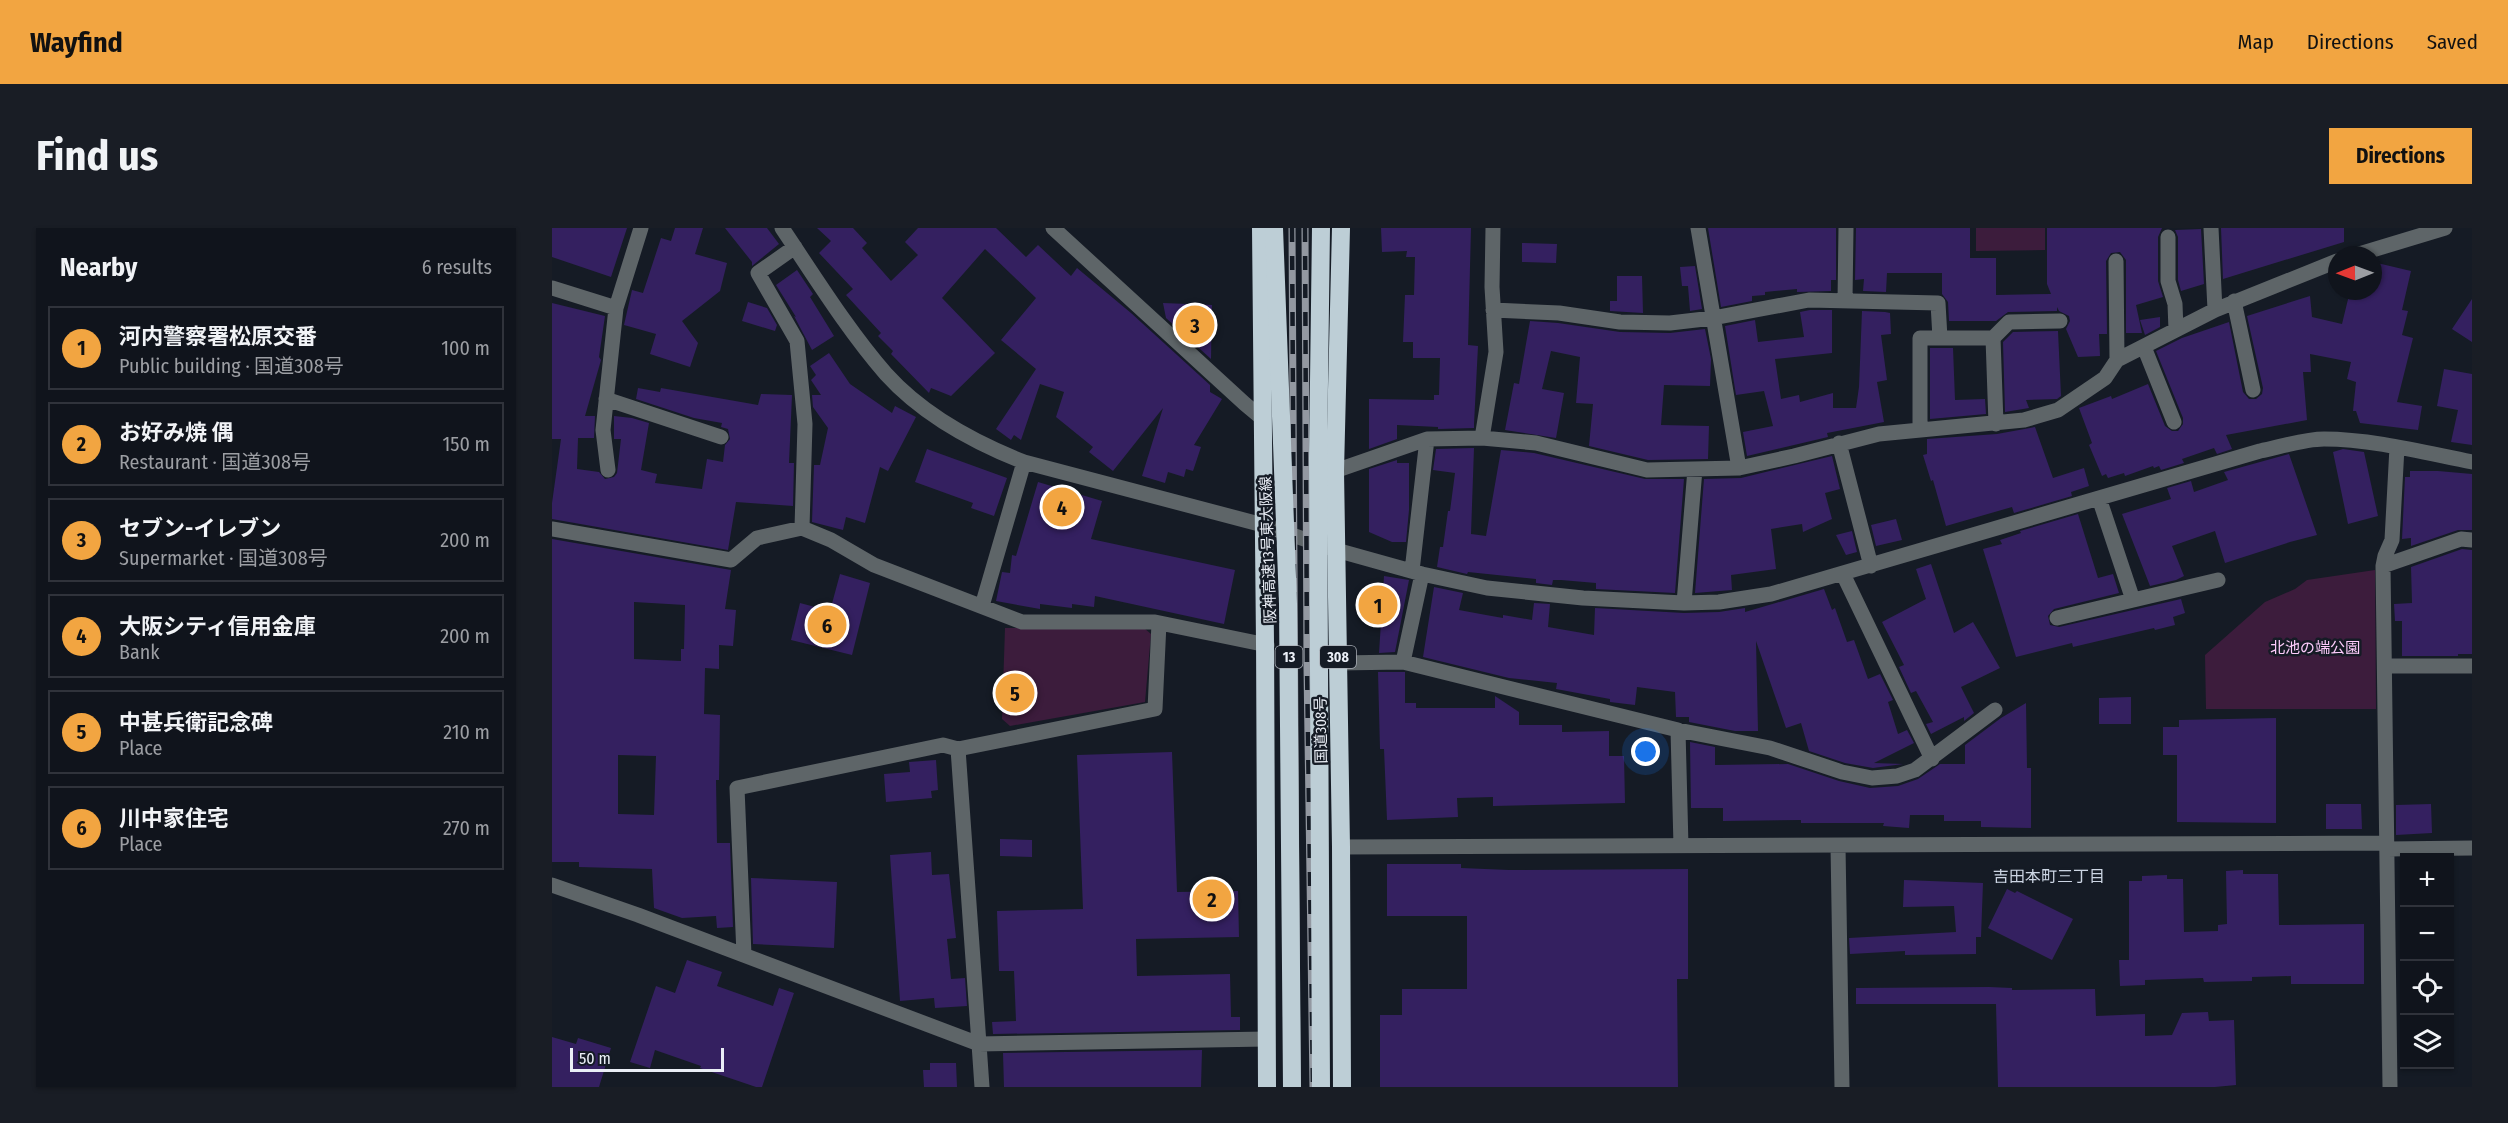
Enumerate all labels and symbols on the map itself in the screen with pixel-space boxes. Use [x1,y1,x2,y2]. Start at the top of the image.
north arrow [2328,246,2382,300]
pin: 3 [1176,302,1214,348]
street label: 阪神高速13号東大阪線 [1256,476,1280,624]
pin: 4 [1042,484,1082,530]
pin: 1 [1358,582,1398,628]
pin: 6 [808,602,846,648]
park label: 北池の端公園 [2270,639,2360,657]
road number: 13 [1276,646,1302,668]
road number: 308 [1320,646,1356,668]
pin: 5 [996,670,1034,716]
street label: 国道308号 [1311,696,1331,764]
your location [1631,737,1660,766]
district label: 吉田本町三丁目 [1993,867,2105,886]
pin: 2 [1192,876,1232,922]
scale bar [570,1045,724,1072]

